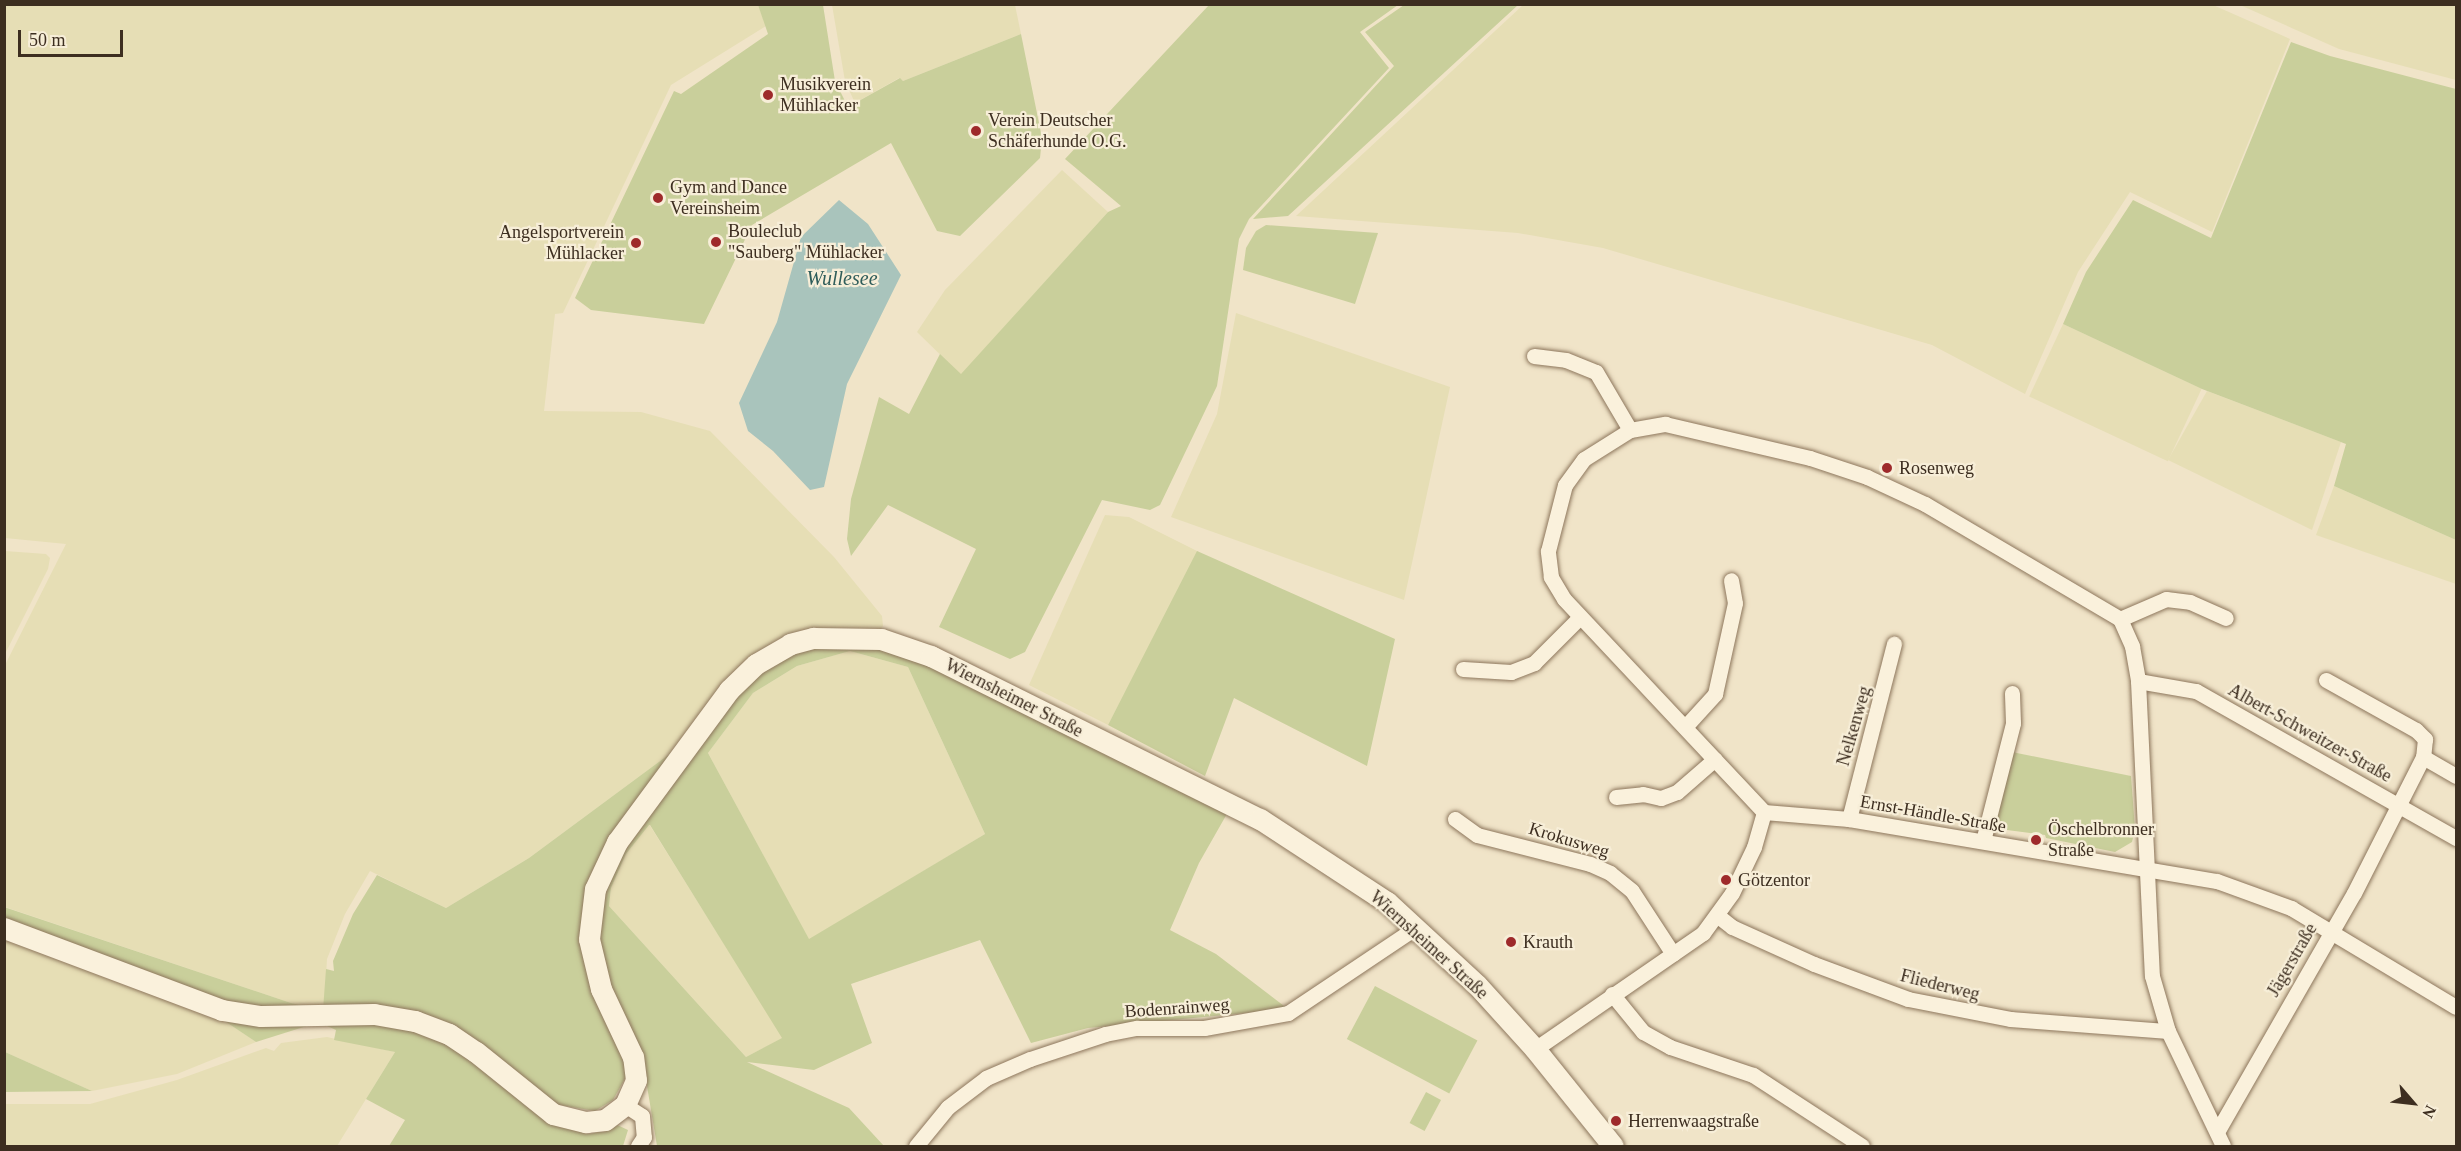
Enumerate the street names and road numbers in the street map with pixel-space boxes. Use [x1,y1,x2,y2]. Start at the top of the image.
street label: Wiernsheimer Straße [942,654,1086,742]
street label: Albert-Schweitzer-Straße [2224,679,2396,787]
street label: Nelkenweg [1832,684,1876,768]
street label: Ernst-Händle-Straße [1858,791,2008,837]
street label: Krokusweg [1526,818,1612,862]
street label: Wiernsheimer Straße [1365,886,1493,1004]
street label: Jägerstraße [2262,920,2322,1000]
street label: Fliederweg [1898,965,1982,1005]
street label: Bodenrainweg [1124,994,1230,1022]

